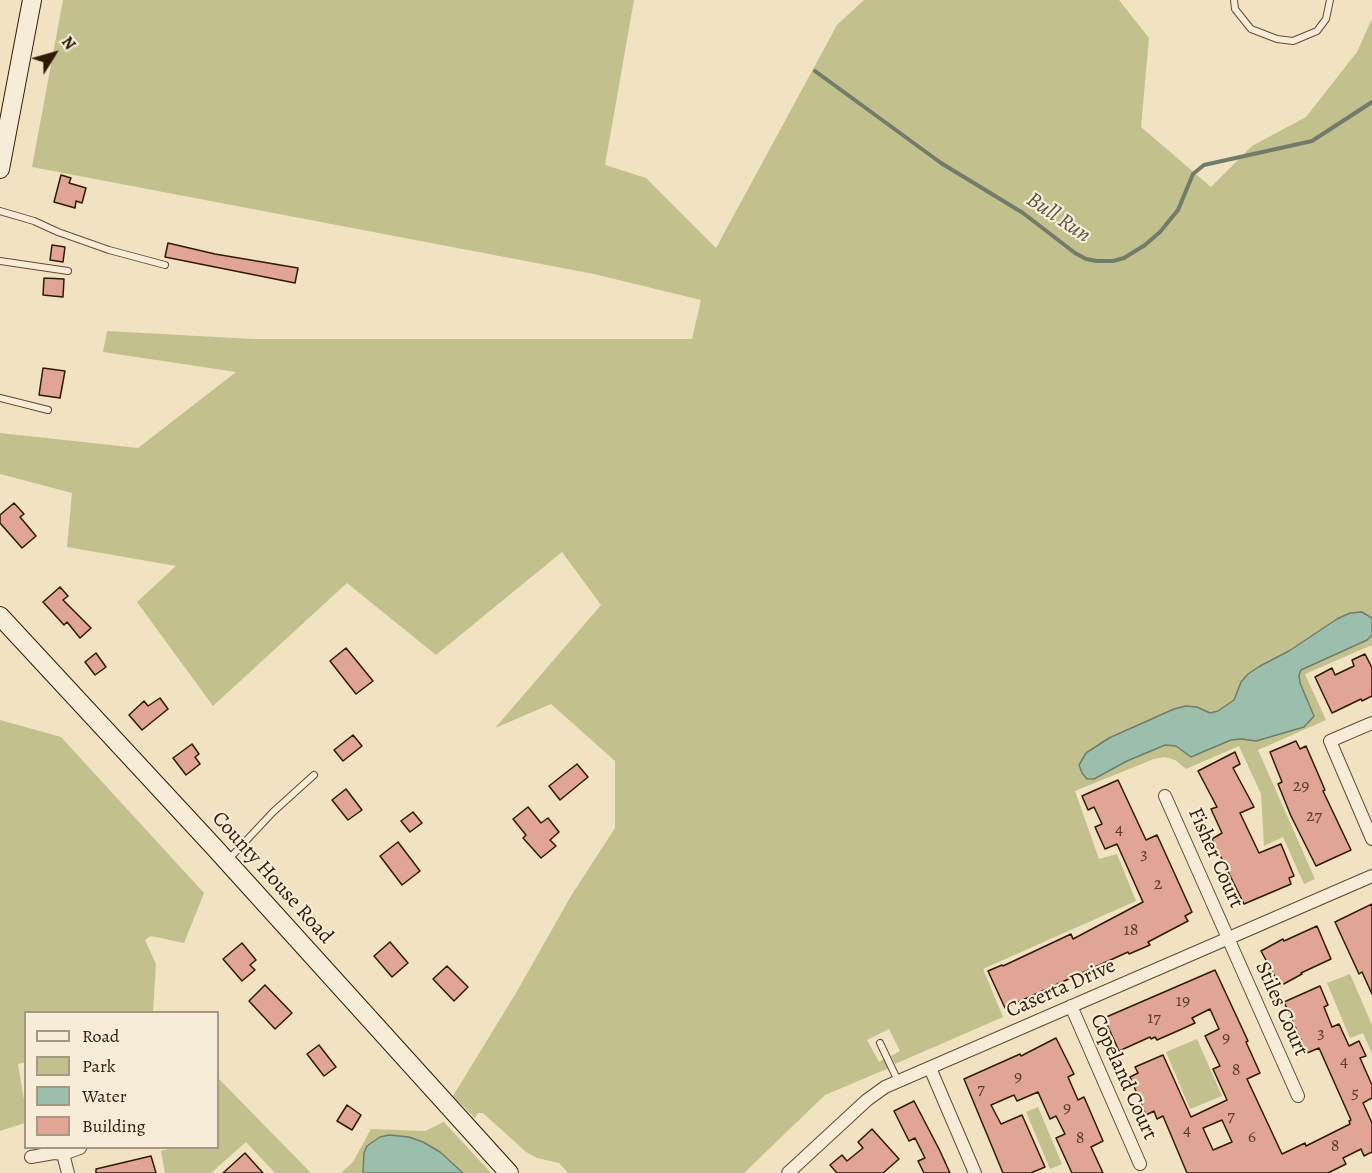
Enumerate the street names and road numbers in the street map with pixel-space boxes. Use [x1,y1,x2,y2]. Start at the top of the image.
street label: Fisher Court [1182,804,1248,912]
street label: County House Road [206,807,338,949]
street label: Caserta Drive [1003,954,1119,1024]
street label: Stiles Court [1249,958,1313,1060]
street label: Copeland Court [1084,1010,1162,1144]

